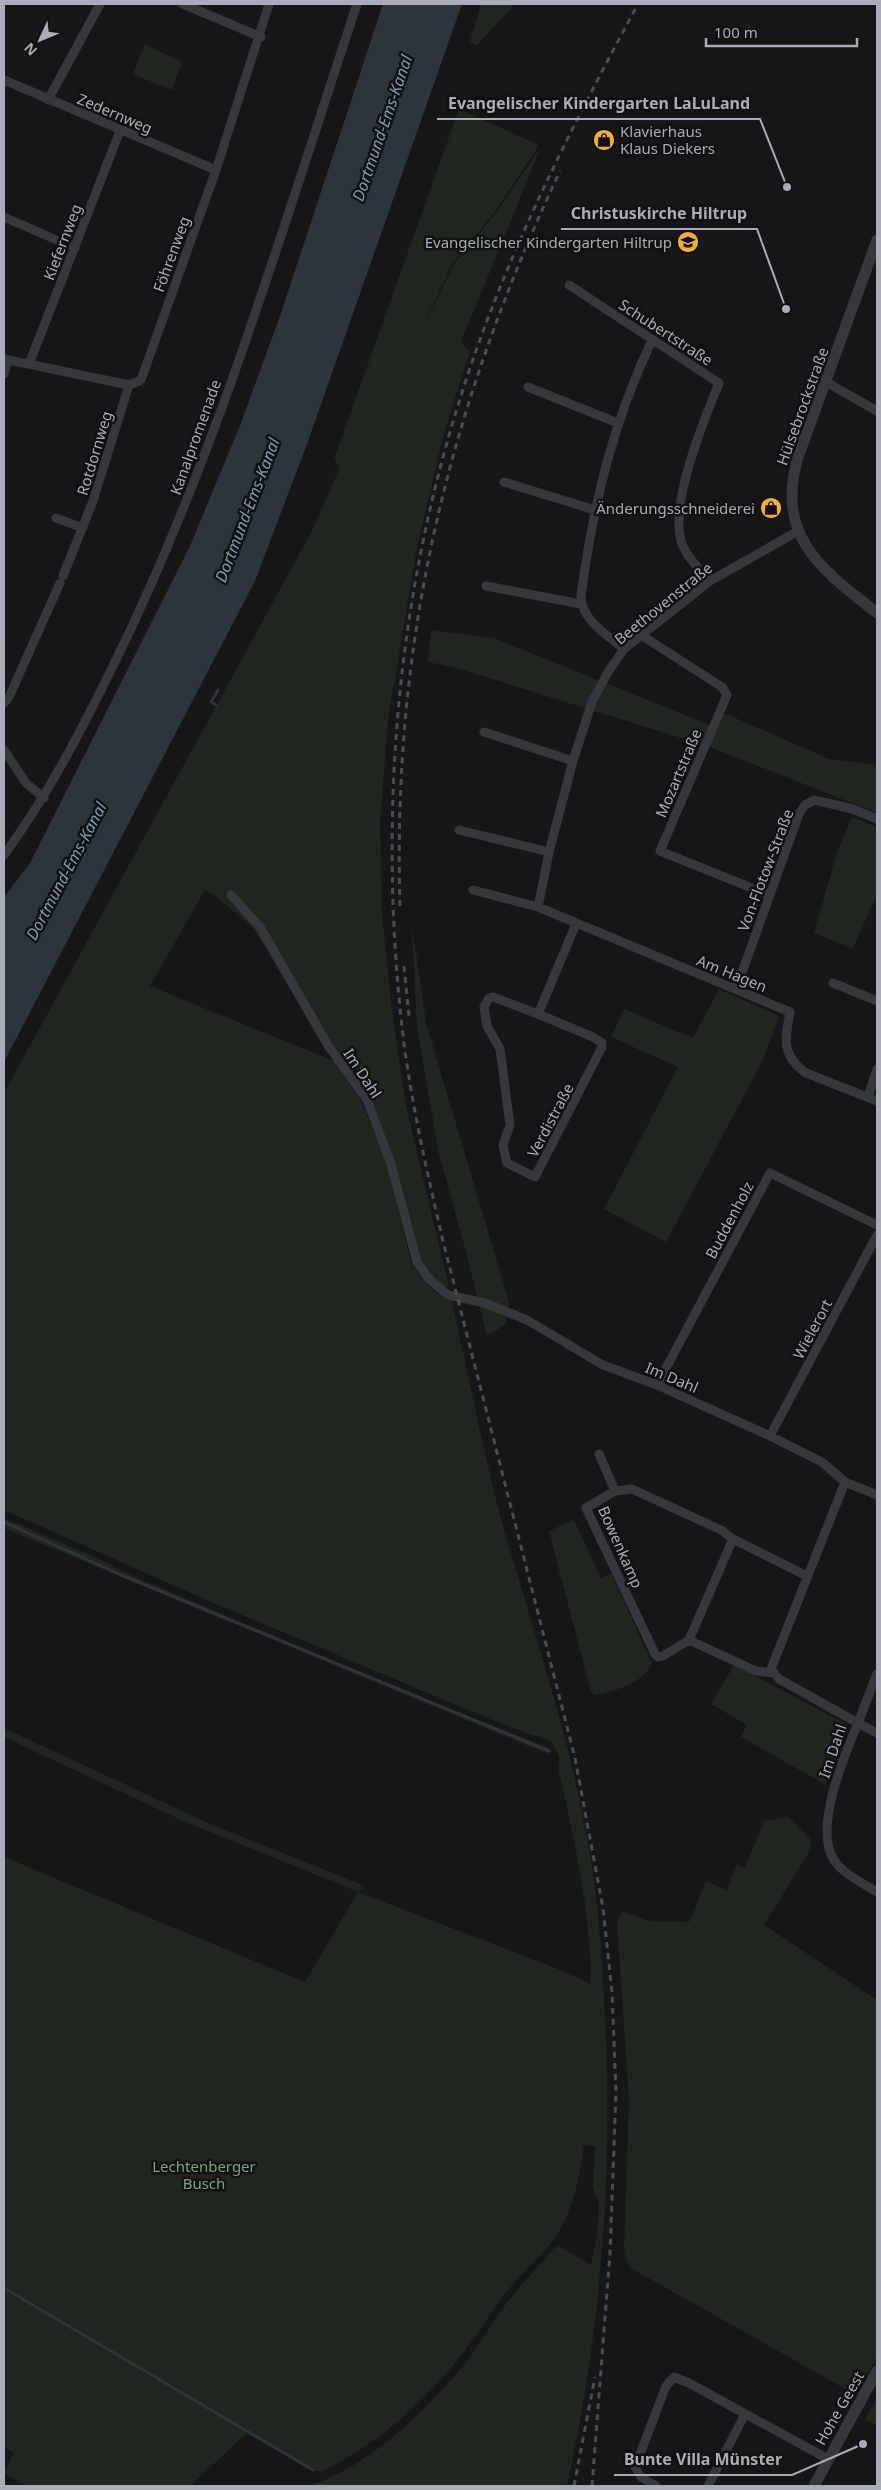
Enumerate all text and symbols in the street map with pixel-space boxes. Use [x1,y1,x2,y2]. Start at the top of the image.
north arrow [15,15,65,65]
scale bar [706,15,857,47]
text: 100 m [714,22,758,42]
text: N [19,39,41,60]
water label: Dortmund-Ems-Kanal [347,51,418,204]
street label: Zedernweg [74,88,156,138]
callout: Evangelischer Kindergarten LaLuLand [437,88,760,119]
text: Evangelischer Kindergarten LaLuLand [448,92,750,114]
place label: Klavierhaus Klaus Diekers [620,121,715,158]
shop icon: Klavierhaus Klaus Diekers [592,128,616,152]
callout: Christuskirche Hiltrup [561,198,757,229]
street label: Kiefernweg [38,201,86,283]
text: Christuskirche Hiltrup [571,202,747,224]
street label: Föhrenweg [148,213,194,295]
school or university icon: Evangelischer Kindergarten Hiltrup [676,230,700,254]
place label: Evangelischer Kindergarten Hiltrup [425,232,672,252]
street label: Schubertstraße [615,294,717,370]
street label: Hülsebrockstraße [771,344,833,468]
street label: Kanalpromenade [165,377,225,497]
street label: Rotdornweg [72,408,116,498]
water label: Dortmund-Ems-Kanal [209,434,285,585]
shop icon: Änderungsschneiderei [759,496,783,520]
place label: Änderungsschneiderei [596,498,755,518]
street label: Beethovenstraße [610,557,716,649]
street label: Mozartstraße [650,726,706,820]
water label: Dortmund-Ems-Kanal [20,798,112,944]
street label: Von-Flotow-Straße [732,806,798,934]
street label: Am Hagen [694,950,770,996]
street label: Im Dahl [339,1044,387,1102]
street label: Verdistraße [522,1080,578,1160]
street label: Buddenholz [700,1178,758,1262]
street label: Wielerort [788,1295,836,1362]
street label: Im Dahl [643,1357,701,1397]
street label: Bowenkamp [594,1503,648,1591]
street label: Im Dahl [814,1721,850,1781]
park label: Lechtenberger Busch [152,2156,256,2193]
street label: Hohe Geest [810,2367,869,2449]
callout: Bunte Villa Münster [614,2444,792,2475]
text: Bunte Villa Münster [624,2448,782,2470]

